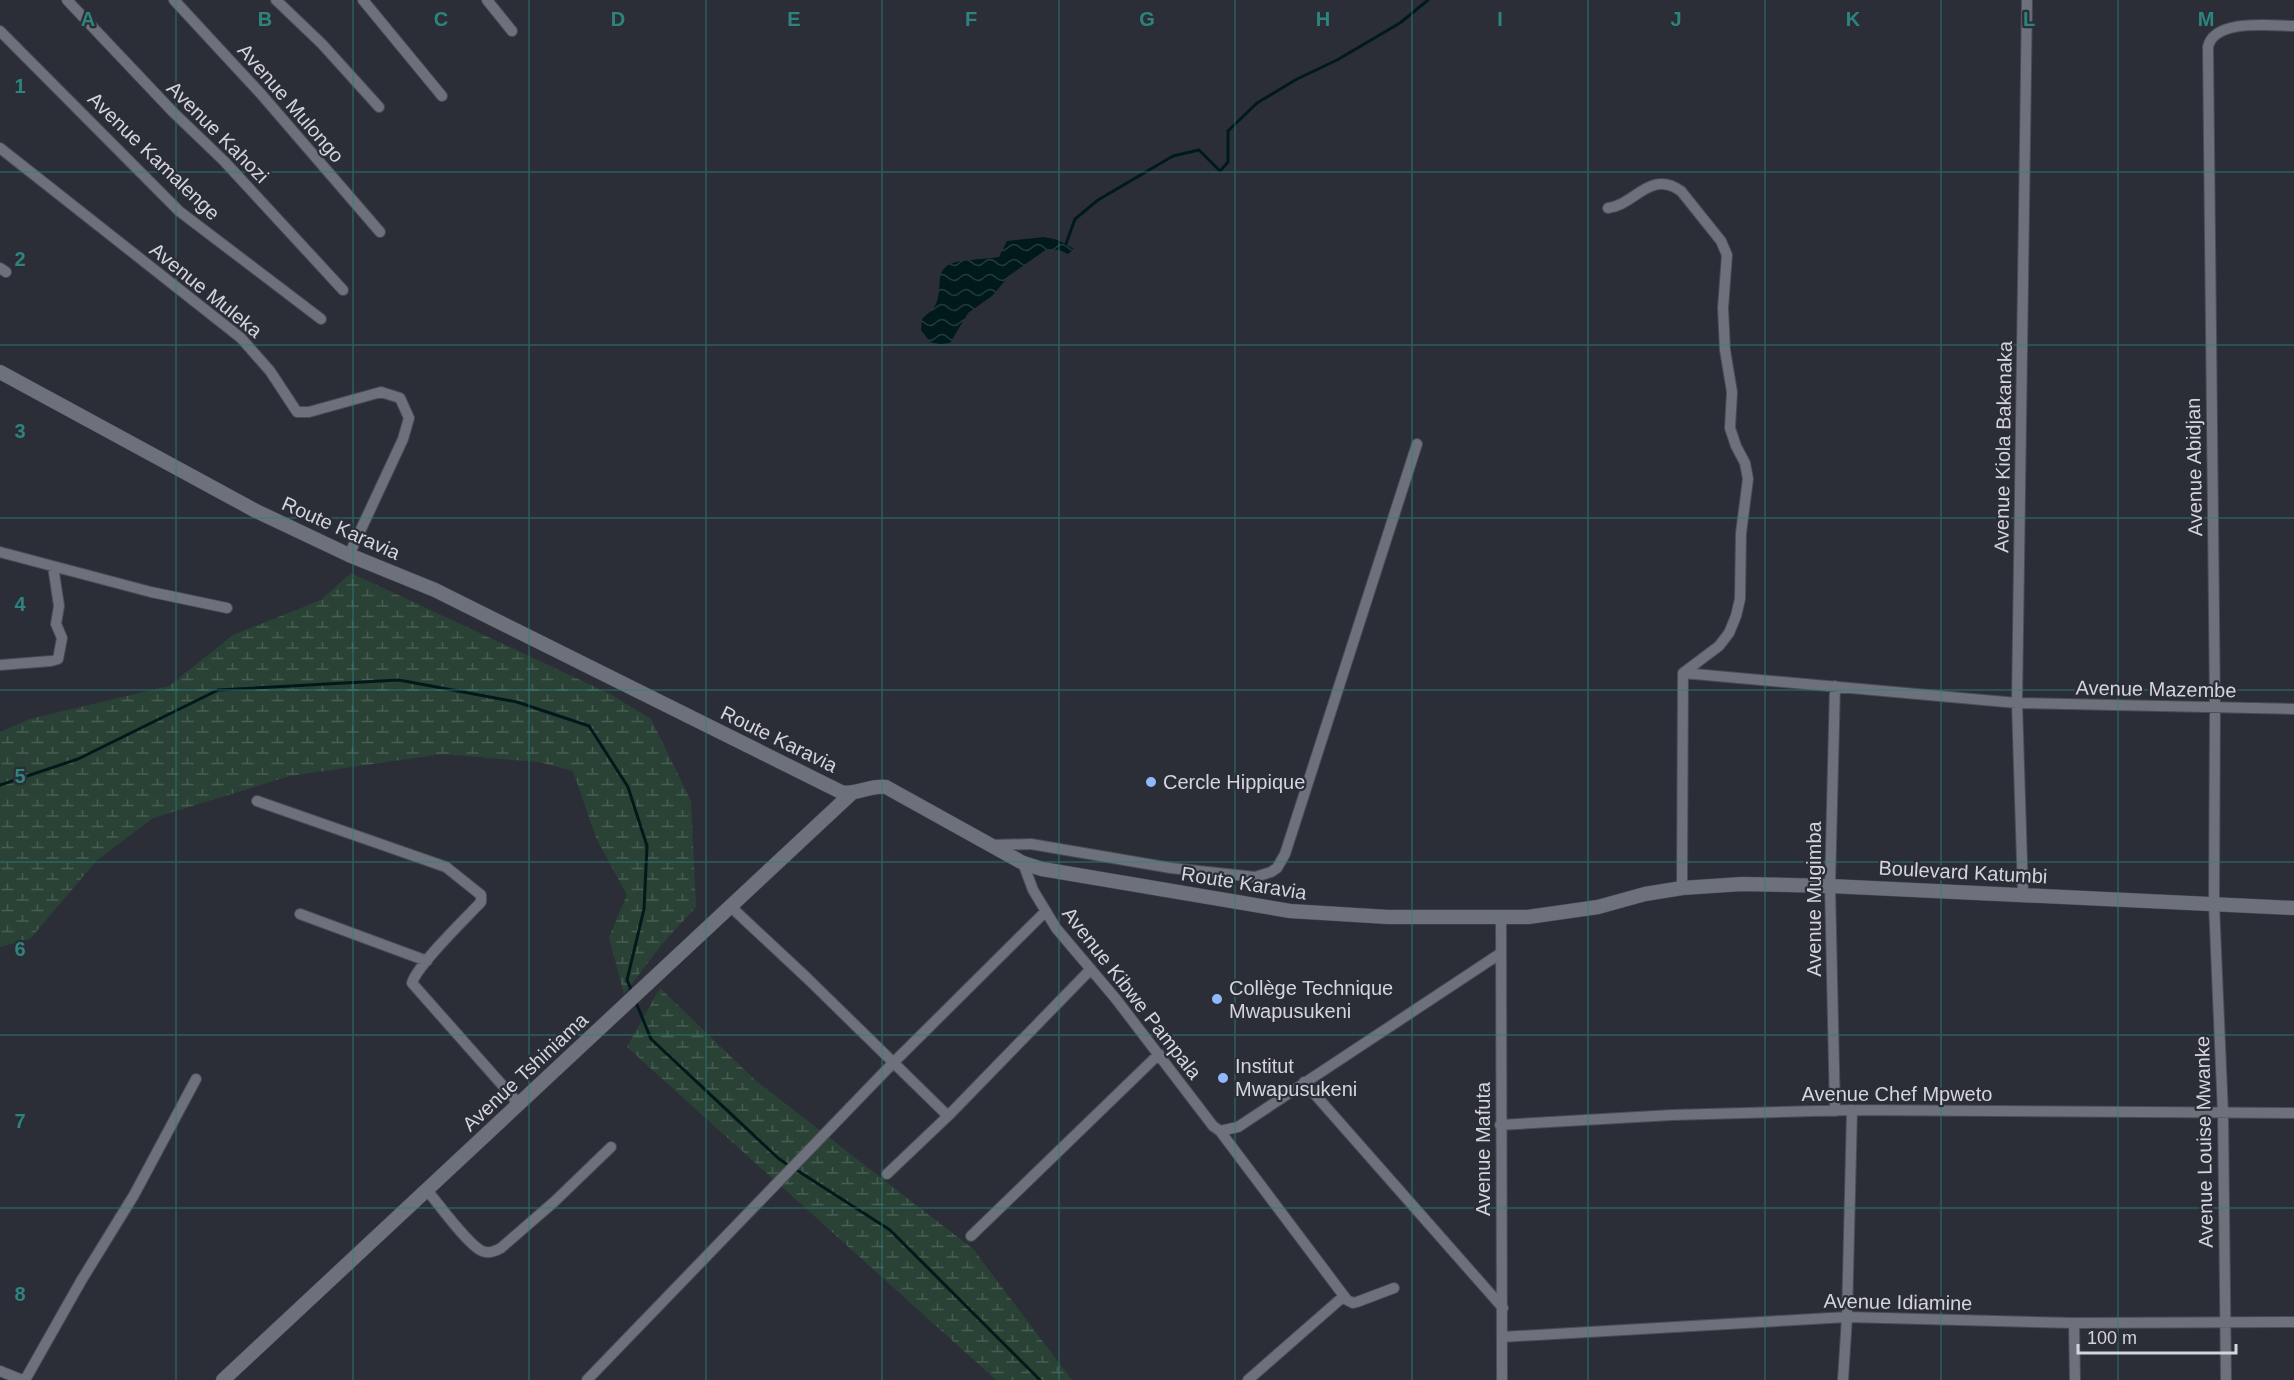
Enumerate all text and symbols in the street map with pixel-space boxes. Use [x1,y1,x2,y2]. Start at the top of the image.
text: A [81,8,95,30]
text: B [258,8,272,30]
text: C [434,8,448,30]
text: D [611,8,625,30]
text: E [787,8,801,30]
text: F [965,8,977,30]
text: G [1139,8,1155,30]
text: H [1316,8,1330,30]
text: I [1497,8,1503,30]
text: J [1670,8,1682,30]
text: K [1846,8,1861,30]
text: L [2023,8,2035,30]
text: M [2198,8,2214,30]
street label: Avenue Mulongo [234,39,348,167]
text: 1 [14,75,26,97]
street label: Avenue Kahozi [163,77,273,187]
street label: Avenue Kamalenge [84,88,224,224]
street label: Avenue Muleka [146,238,267,342]
text: 2 [14,248,26,270]
street label: Avenue Kiola Bakanaka [1990,340,2016,553]
street label: Avenue Abidjan [2182,397,2206,537]
text: 3 [14,420,26,442]
street label: Route Karavia [279,492,404,564]
text: 4 [14,593,26,615]
street label: Avenue Mazembe [2075,677,2237,701]
street label: Route Karavia [717,701,842,777]
text: 5 [14,765,26,787]
place label: Cercle Hippique [1163,771,1305,793]
marker: Cercle Hippique [1144,775,1158,789]
street label: Avenue Mugimba [1803,820,1825,977]
street label: Boulevard Katumbi [1878,857,2048,887]
street label: Route Karavia [1180,862,1309,904]
street label: Avenue Kibwe Pampala [1058,903,1206,1084]
text: 6 [14,938,26,960]
place label: Collège Technique Mwapusukeni [1229,977,1393,1022]
marker: Collège Technique Mwapusukeni [1210,992,1224,1006]
street label: Avenue Tshiniama [458,1008,593,1136]
street label: Avenue Louise Mwanke [2191,1036,2217,1248]
place label: Institut Mwapusukeni [1235,1055,1357,1100]
marker: Institut Mwapusukeni [1216,1071,1230,1085]
street label: Avenue Mafuta [1472,1081,1494,1216]
street label: Avenue Chef Mpweto [1802,1083,1992,1105]
text: 7 [14,1110,26,1132]
text: 8 [14,1283,26,1305]
street label: Avenue Idiamine [1824,1290,1972,1314]
scale bar [2078,1317,2236,1355]
text: 100 m [2087,1328,2137,1348]

